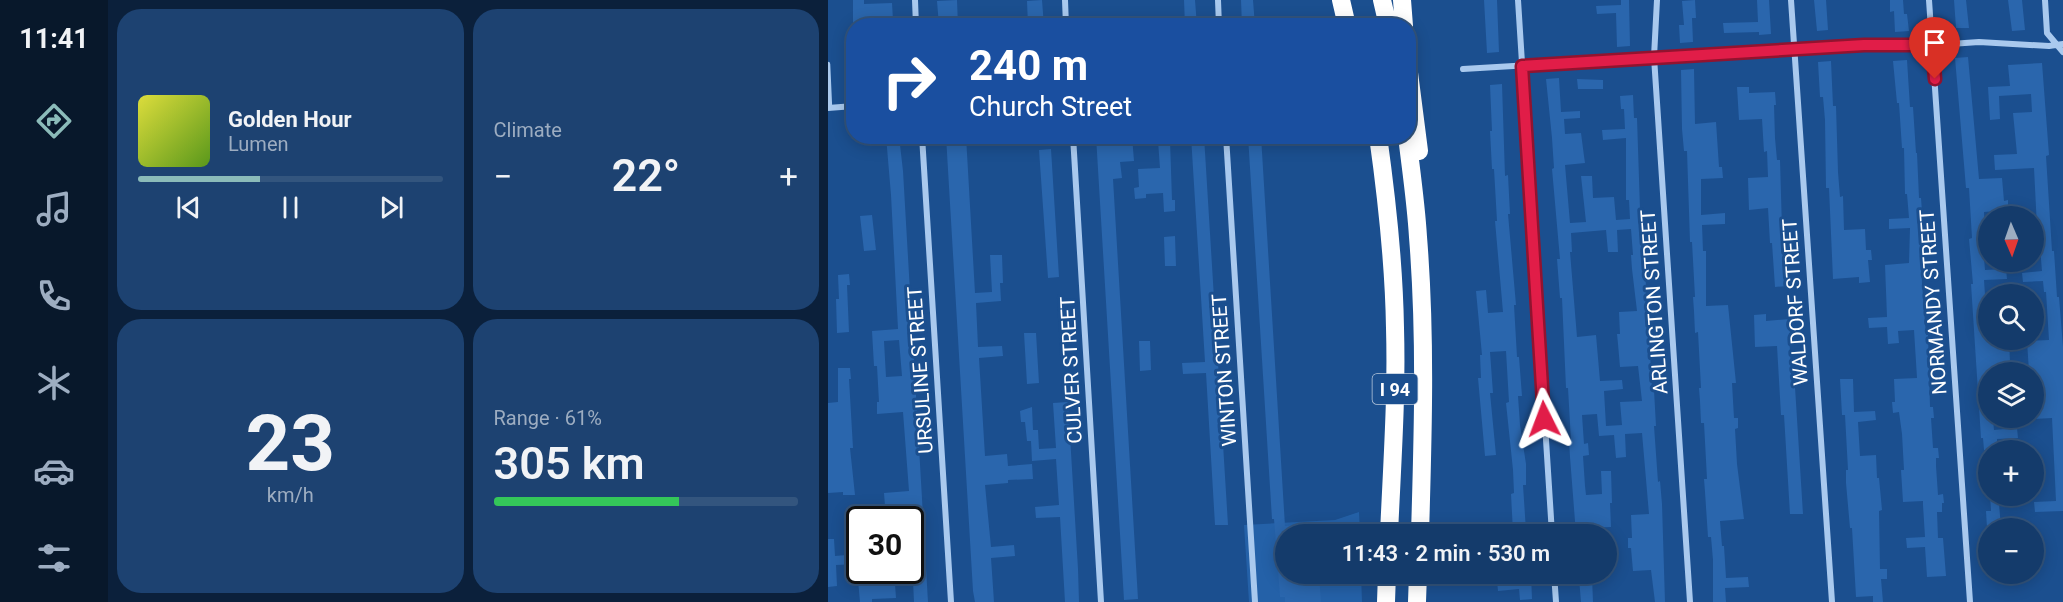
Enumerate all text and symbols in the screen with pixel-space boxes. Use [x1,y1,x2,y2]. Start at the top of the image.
pin [1909,17,1960,79]
text: 11:41 [19,23,89,55]
icon: arrive [1918,26,1951,59]
text: 240 m [969,41,1088,90]
icon: right [870,42,948,120]
text: Church Street [969,91,1132,123]
icon: directions [33,100,75,142]
text: Golden Hour [228,107,352,132]
text: Climate [494,118,562,142]
text: Lumen [228,132,289,156]
text: 22° [611,149,680,202]
text: − [494,157,512,196]
text: + [779,157,798,196]
icon: music [33,188,75,230]
icon: previous [172,191,205,224]
icon: pause [274,191,307,224]
icon: next [375,191,408,224]
north arrow [1978,206,2044,272]
map controls [1978,206,2044,584]
street label: NORMANDY STREET [1915,208,1951,396]
street label: ARLINGTON STREET [1636,209,1672,395]
street label: WALDORF STREET [1777,218,1813,386]
icon: phone [33,275,75,317]
button: search [1978,284,2044,350]
street label: URSULINE STREET [902,285,938,455]
street label: WINTON STREET [1207,293,1241,447]
street label: CULVER STREET [1055,296,1087,444]
icon: climate [33,362,75,404]
button: layers [1978,362,2044,428]
road number: I 94 [1372,374,1418,404]
position arrow [1512,387,1576,451]
text: 23 [245,398,335,489]
text: Range · 61% [494,406,602,430]
text: 305 km [494,437,645,490]
button: + [1978,440,2044,506]
icon: car [33,450,75,492]
text: km/h [267,483,314,507]
speed limit sign: 30 [846,506,924,584]
button: − [1978,518,2044,584]
icon: filters [33,537,75,579]
text: 11:43 · 2 min · 530 m [1342,541,1550,566]

